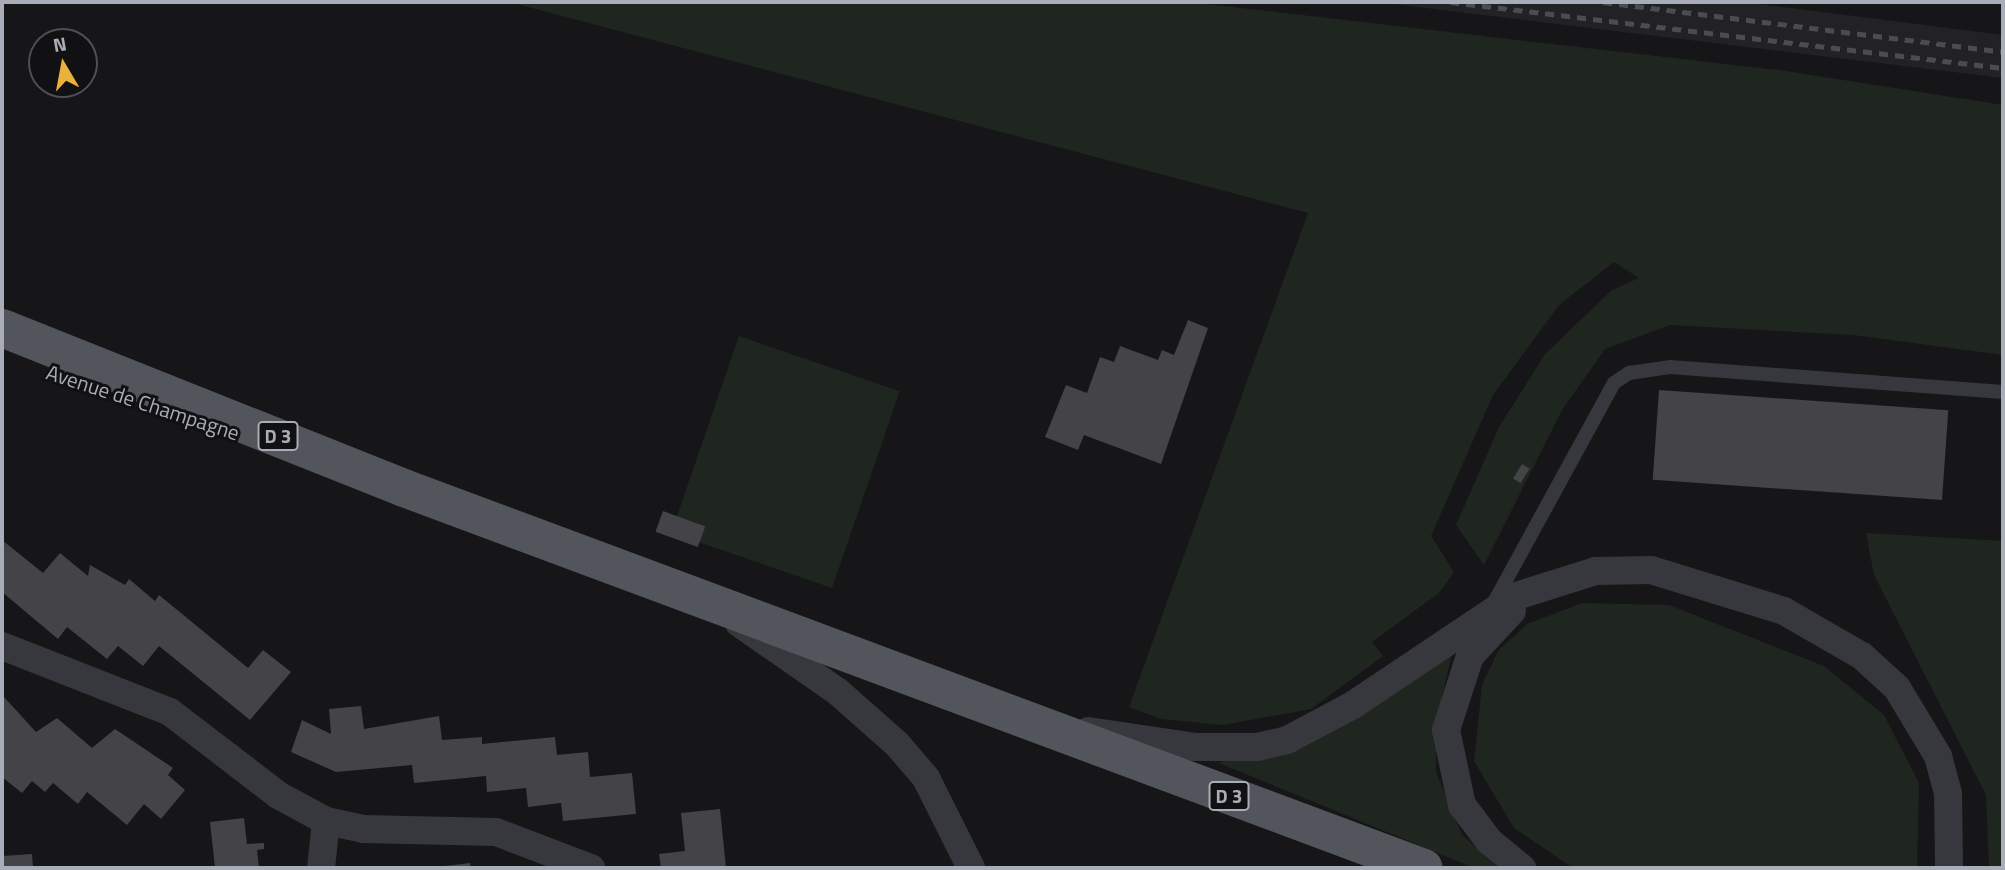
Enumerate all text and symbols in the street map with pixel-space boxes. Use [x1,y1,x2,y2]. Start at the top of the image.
north arrow [28,28,98,98]
text: N [51,28,69,59]
street label: Avenue de Champagne [43,359,243,445]
road number: D 3 [257,420,299,452]
road number: D 3 [1208,780,1250,811]

